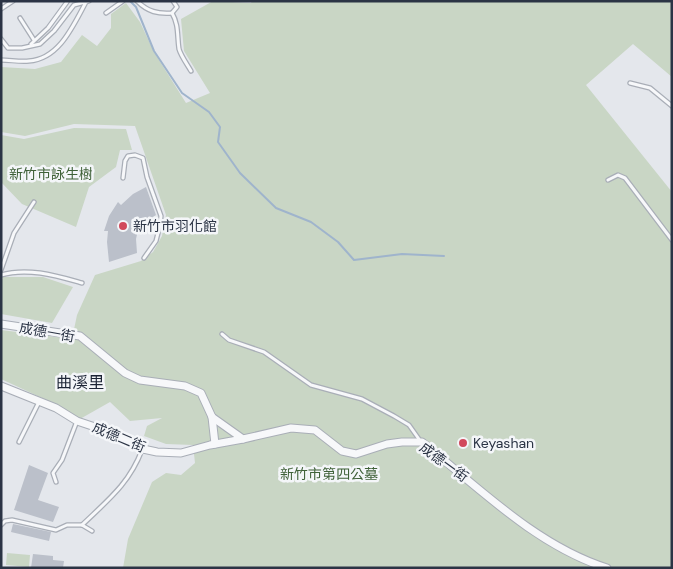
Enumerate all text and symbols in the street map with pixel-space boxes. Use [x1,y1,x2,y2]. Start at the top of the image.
park label: 新竹市詠生樹 [9,165,93,183]
place label: 新竹市羽化館 [133,217,217,235]
marker: 新竹市羽化館 [117,220,129,232]
street label: 成德一街 [18,318,76,346]
district label: 曲溪里 [56,372,104,393]
street label: 成德二街 [90,418,148,456]
place label: Keyashan [473,434,534,452]
marker: Keyashan [457,437,469,449]
street label: 成德一街 [416,438,472,486]
park label: 新竹市第四公墓 [280,465,378,483]

